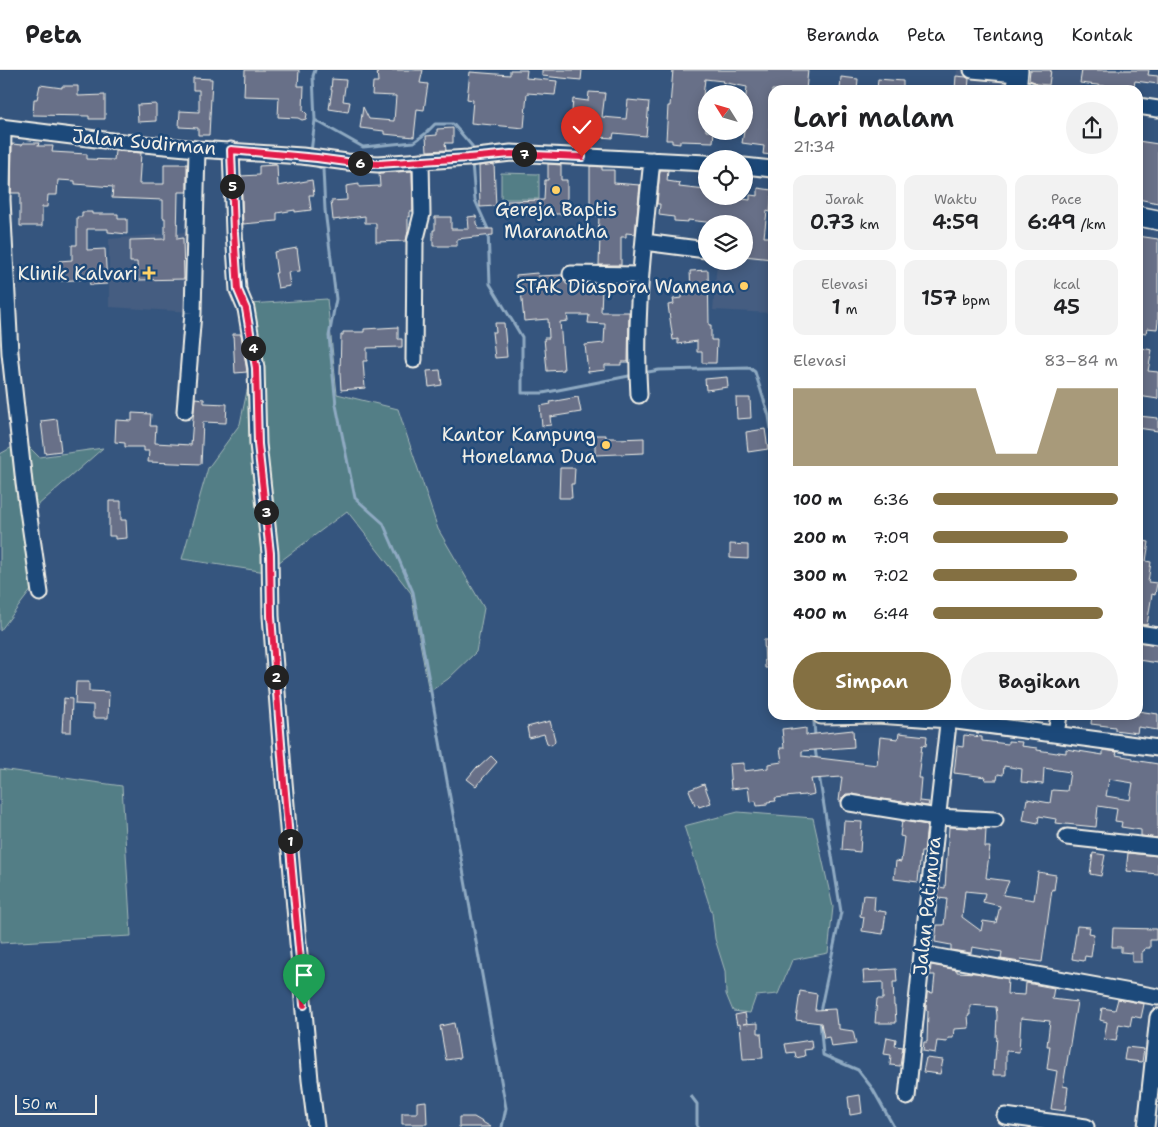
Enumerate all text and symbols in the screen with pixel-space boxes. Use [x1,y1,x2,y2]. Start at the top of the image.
text: Peta [25,19,81,51]
text: Beranda [807,23,879,47]
text: Peta [907,23,945,47]
text: Tentang [973,23,1044,47]
text: Kontak [1072,23,1133,47]
north arrow [698,85,752,140]
map controls [698,85,753,270]
text: Lari malam [793,98,954,136]
button: share [1066,102,1118,154]
pin [561,106,603,157]
icon: check [568,113,596,141]
street label: Jalan Sudirman [71,123,217,161]
text: 21:34 [793,136,835,157]
pin: 7 [512,142,536,166]
text: 7 [520,145,529,163]
pin: 6 [348,150,372,176]
button: locate [698,150,753,205]
text: 6 [356,154,365,172]
pin: 5 [220,174,244,198]
text: 5 [228,177,237,195]
marker: Gereja Baptis Maranatha [550,184,562,196]
text: Jarak [825,190,864,208]
text: Waktu [934,190,977,208]
text: Pace [1051,190,1082,208]
place label: Gereja Baptis Maranatha [495,197,617,244]
text: 0.73 [810,208,855,236]
text: 4:59 [932,208,979,236]
text: 6:49 [1027,208,1076,236]
button: layers [698,215,753,270]
text: km [855,215,879,233]
text: /km [1076,215,1106,233]
place label: Klinik Kalvari [17,261,138,286]
marker: Klinik Kalvari [142,266,156,280]
place label: STAK Diaspora Wamena [515,274,734,299]
text: Elevasi [821,275,868,293]
text: kcal [1053,275,1080,293]
marker: STAK Diaspora Wamena [738,280,750,292]
text: 157 [921,284,957,312]
text: bpm [957,291,990,309]
text: 1 [831,293,841,321]
text: 45 [1053,293,1080,321]
text: m [841,300,858,318]
pin: 4 [240,336,266,360]
text: 4 [249,339,258,357]
text: Elevasi [793,350,847,371]
text: 83–84 m [1044,350,1118,371]
place label: Kantor Kampung Honelama Dua [442,422,596,469]
marker: Kantor Kampung Honelama Dua [600,439,612,451]
text: 100 m [793,489,842,510]
text: 6:36 [873,489,909,510]
pin: 3 [254,500,278,524]
text: 3 [262,503,271,521]
text: 200 m [793,527,846,548]
text: 7:09 [873,527,909,548]
text: 300 m [793,565,847,586]
text: 7:02 [873,565,909,586]
text: 400 m [793,603,847,624]
text: 6:44 [873,603,909,624]
button: Simpan [793,652,951,710]
button: Bagikan [961,652,1118,710]
pin: 2 [264,664,288,690]
text: 2 [272,668,281,686]
pin: 1 [278,828,302,854]
text: 1 [287,832,294,850]
street label: Jalan Patimura [907,835,947,977]
pin [283,954,325,1005]
icon: arrive [290,961,318,989]
scale bar [15,1092,98,1115]
text: 50 m [22,1095,57,1113]

